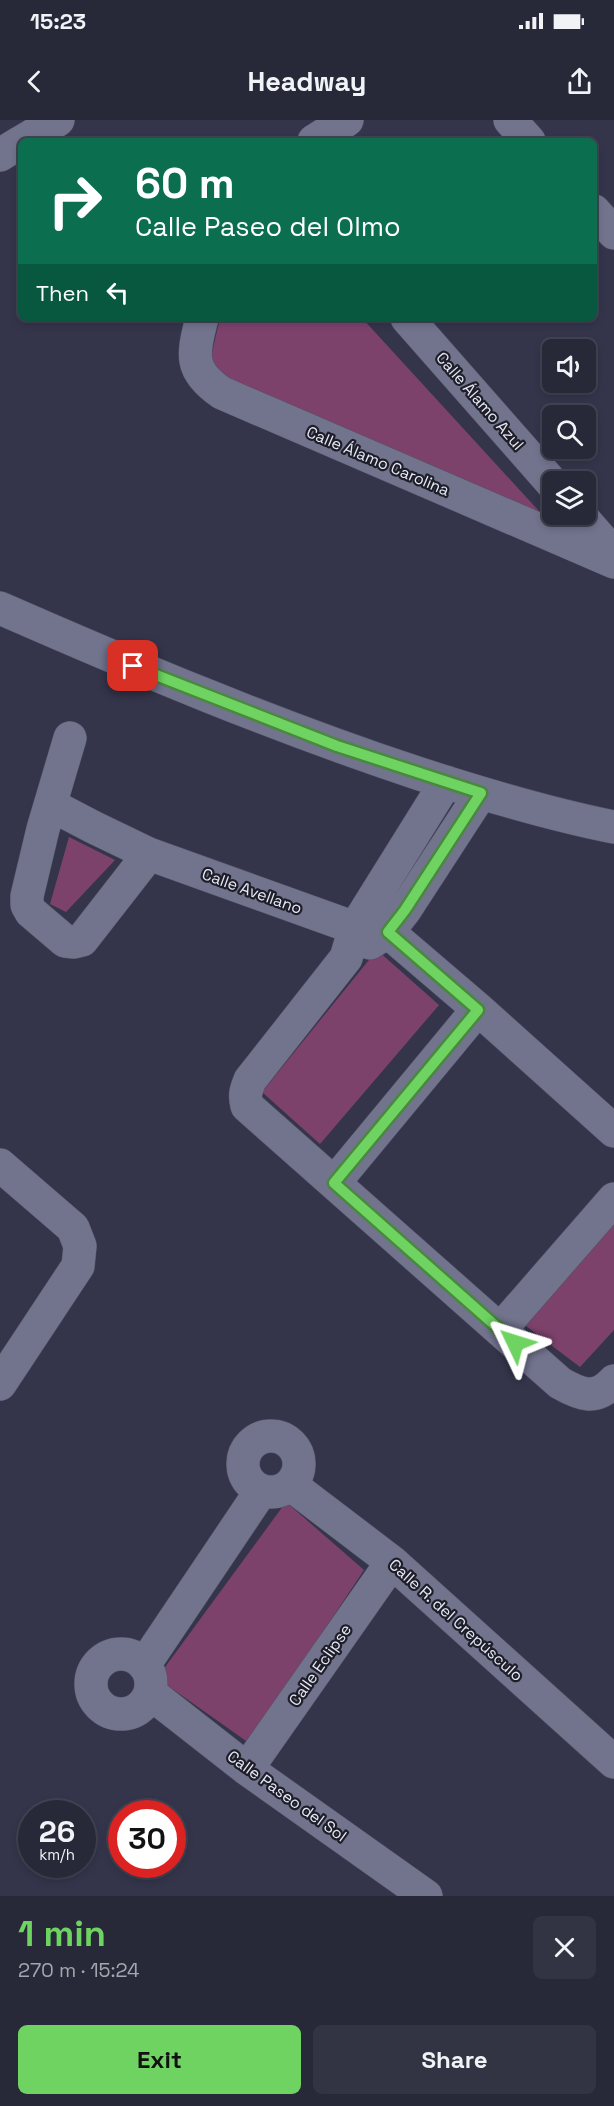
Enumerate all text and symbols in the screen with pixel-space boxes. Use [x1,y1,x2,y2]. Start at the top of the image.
text: 15:23 [30,7,86,35]
text: Headway [248,64,366,99]
icon: back [18,65,51,98]
icon: share [563,65,596,98]
text: 60 m [135,157,235,210]
icon: right [36,162,114,240]
text: Calle Paseo del Olmo [135,209,401,244]
icon: left [101,276,134,309]
text: Then [36,279,89,307]
map controls [542,339,596,525]
button: sound [542,339,596,393]
street label: Calle Álamo Azul [432,347,528,455]
button: search [542,405,596,459]
street label: Calle Álamo Carolina [303,421,453,501]
button: layers [542,471,596,525]
pin [107,640,158,691]
icon: arrive [116,649,149,682]
street label: Calle Avellano [199,863,305,919]
position arrow [483,1311,547,1375]
street label: Calle R. del Crepúsculo [384,1554,528,1686]
street label: Calle Eclipse [284,1620,356,1710]
street label: Calle Paseo del Sol [223,1746,351,1846]
speed limit sign: 30 [108,1800,186,1878]
text: 26 [39,1812,75,1851]
text: km/h [39,1845,75,1864]
text: 1 min [18,1911,106,1957]
button: close [533,1916,596,1979]
text: 270 m · 15:24 [18,1957,140,1983]
button: Exit [18,2025,301,2094]
button: Share [313,2025,596,2094]

